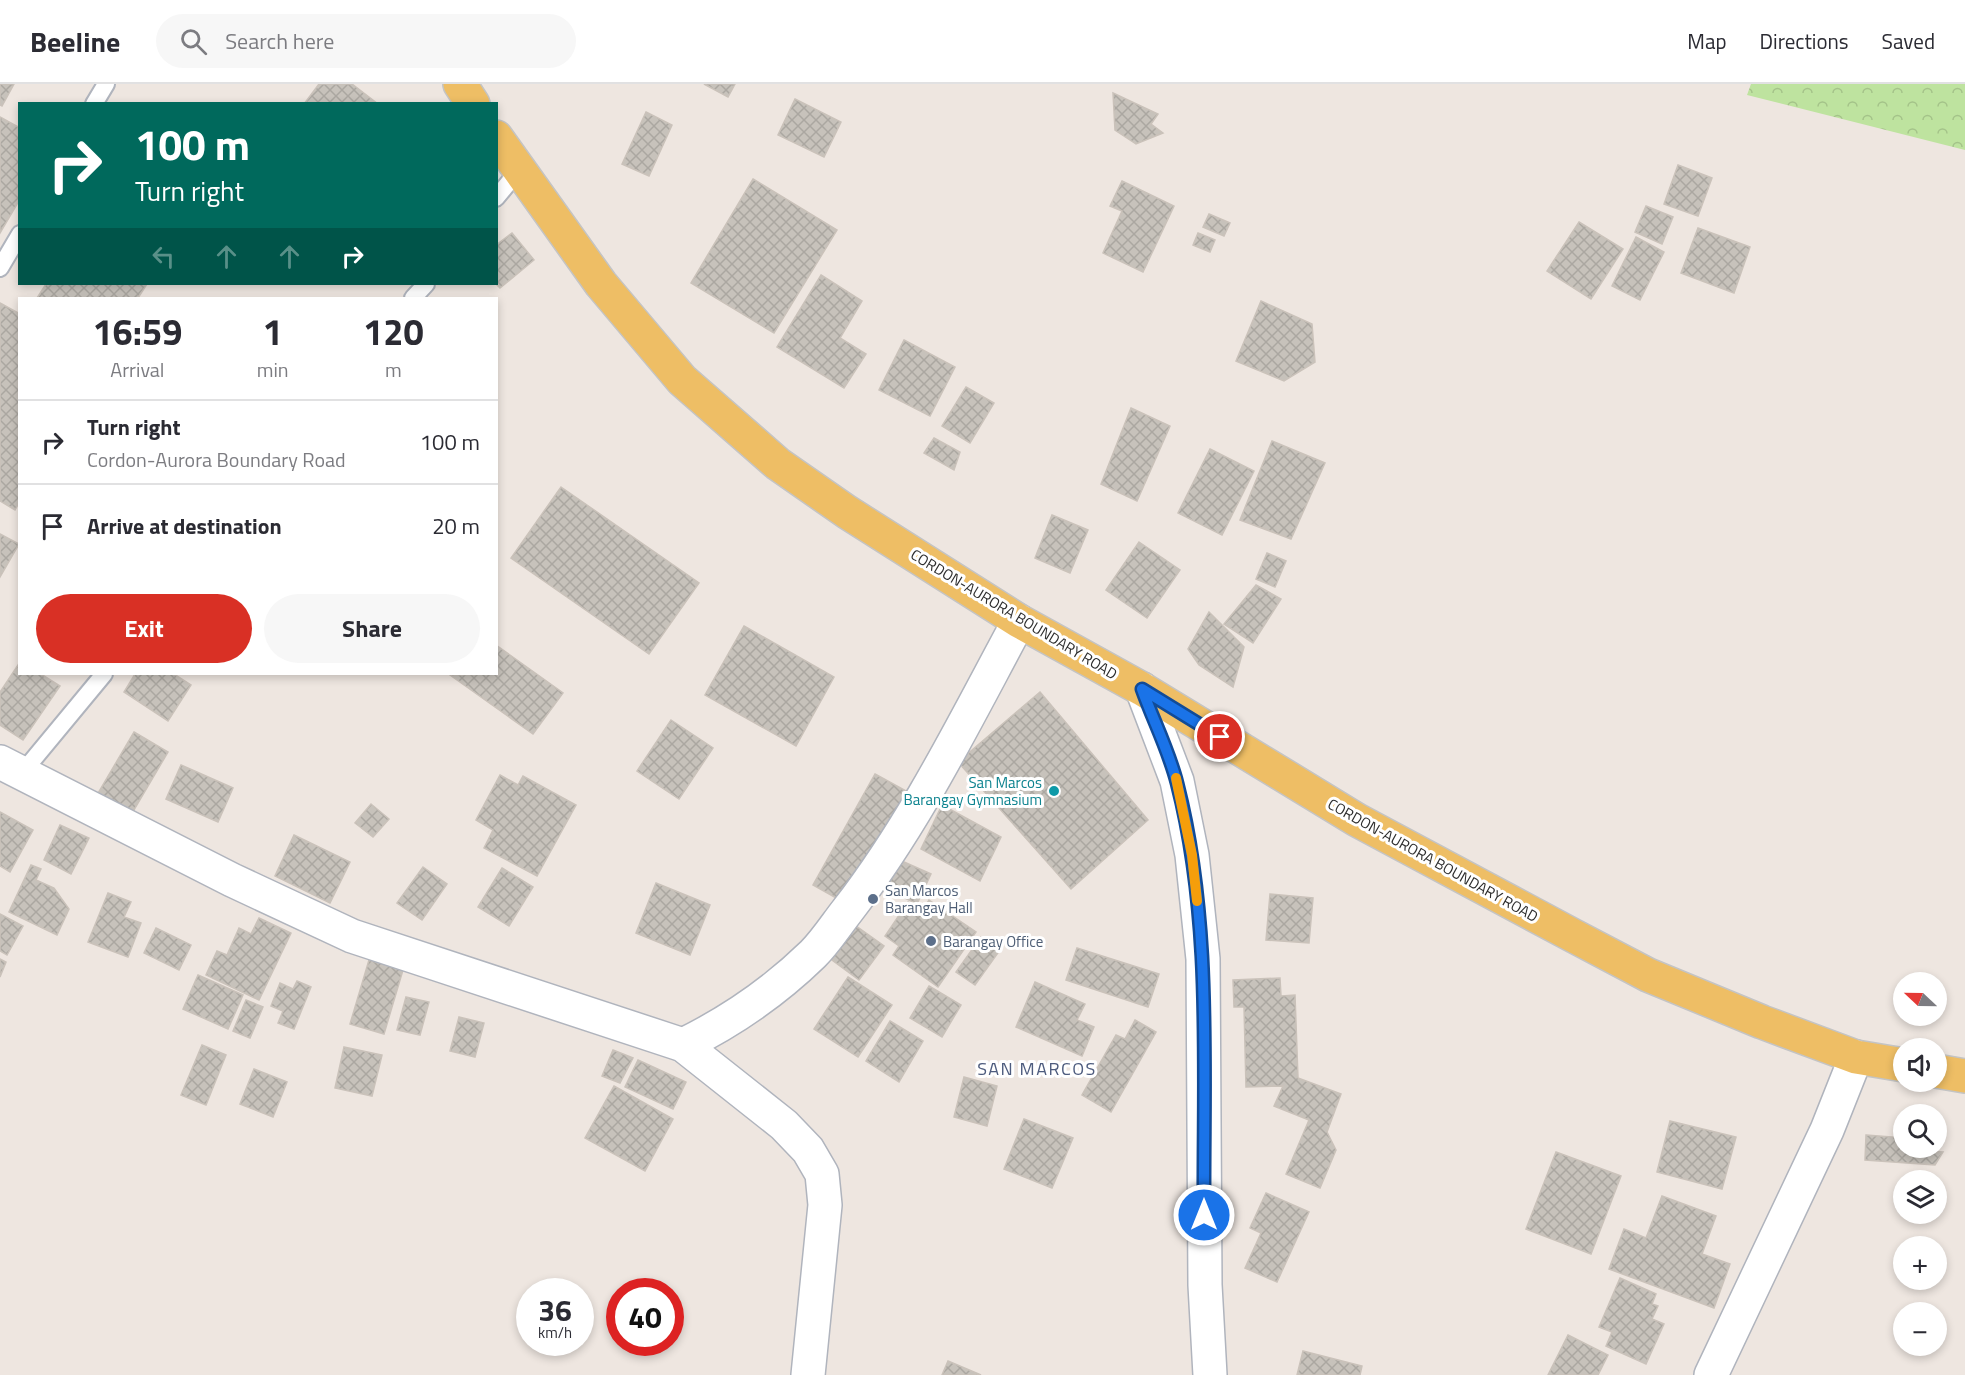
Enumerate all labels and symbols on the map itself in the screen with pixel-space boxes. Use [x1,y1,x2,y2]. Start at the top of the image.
street label: CORDON-AURORA BOUNDARY ROAD [906,543,1122,685]
pin [1194,711,1245,762]
place label: San Marcos Barangay Gymnasium [904,771,1042,811]
marker: San Marcos Barangay Gymnasium [1047,784,1061,798]
street label: CORDON-AURORA BOUNDARY ROAD [1324,792,1542,928]
place label: San Marcos Barangay Hall [885,879,973,919]
marker: San Marcos Barangay Hall [866,892,880,906]
place label: Barangay Office [943,930,1043,953]
marker: Barangay Office [924,934,938,948]
north arrow [1893,972,1947,1026]
district label: SAN MARCOS [977,1055,1097,1082]
position arrow [1172,1183,1236,1247]
speed limit sign: 40 [606,1278,684,1356]

